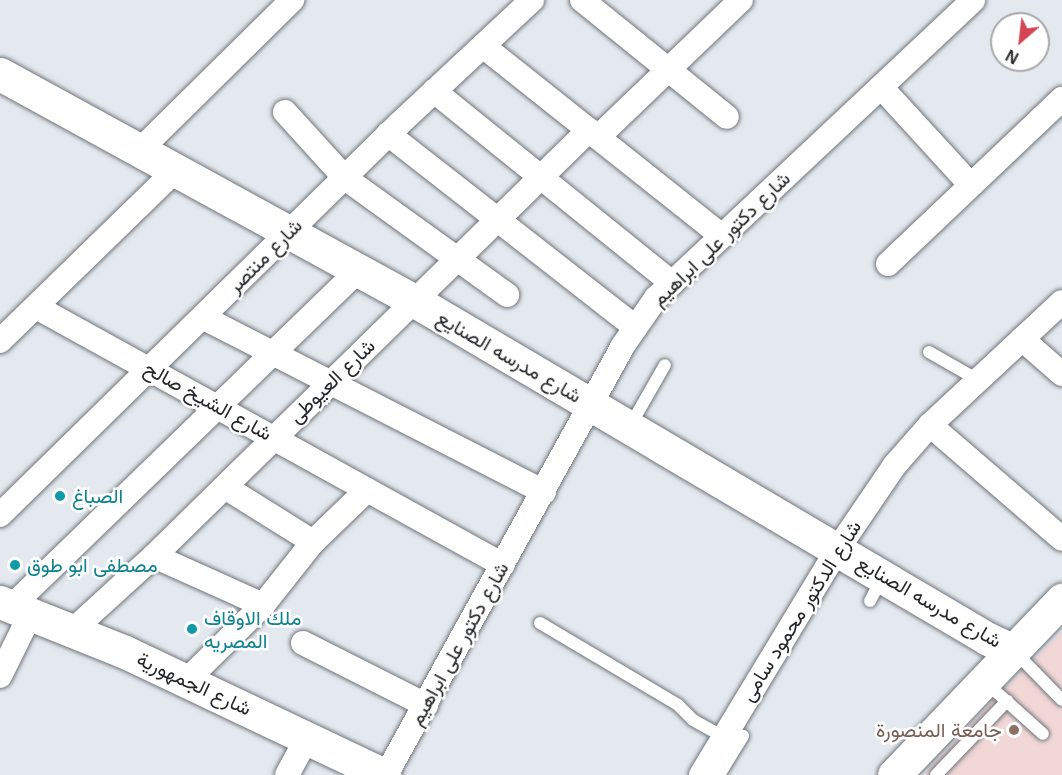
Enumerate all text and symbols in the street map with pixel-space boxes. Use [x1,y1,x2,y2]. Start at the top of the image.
north arrow [990,12,1050,72]
text: N [1003,46,1021,67]
street label: شارع دكتور على ابراهيم [647,167,795,311]
street label: شارع منتصر [223,214,307,298]
street label: شارع مدرسه الصنايع [432,306,586,408]
street label: شارع العيوطى [284,334,380,428]
street label: شارع الشيخ صالح [140,356,276,446]
place label: الصباغ [72,484,123,508]
marker: الصباغ [53,489,67,503]
street label: شارع الدكتور محمود سامى [736,516,866,706]
street label: شارع مدرسه الصنايع [852,551,1006,653]
place label: مصطفى ابو طوق [27,553,158,577]
marker: مصطفى ابو طوق [8,558,22,572]
street label: شارع دكتور على ابراهيم [404,558,514,730]
place label: ملك الاوقاف المصريه [204,606,301,653]
marker: ملك الاوقاف المصريه [185,622,199,636]
street label: شارع الجمهورية [133,647,255,721]
place label: جامعة المنصورة [876,718,1002,742]
marker: جامعة المنصورة [1007,723,1021,737]

